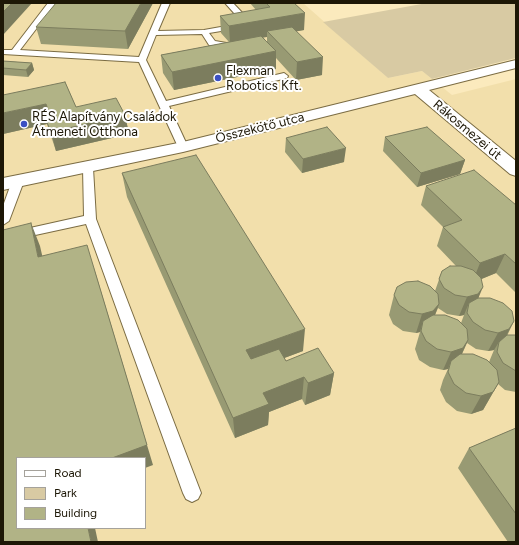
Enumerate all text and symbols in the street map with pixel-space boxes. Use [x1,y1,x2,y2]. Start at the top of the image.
place label: Flexman Robotics Kft. [226,63,301,94]
marker: Flexman Robotics Kft. [213,73,223,83]
street label: Rákosmezei út [430,97,504,163]
place label: RÉS Alapítvány Családok Átmeneti Otthona [32,109,176,140]
street label: Összekötő utca [214,109,306,147]
marker: RÉS Alapítvány Családok Átmeneti Otthona [19,119,29,129]
legend [16,457,146,529]
text: Road [54,466,82,480]
text: Park [54,486,77,500]
text: Building [54,506,97,520]

